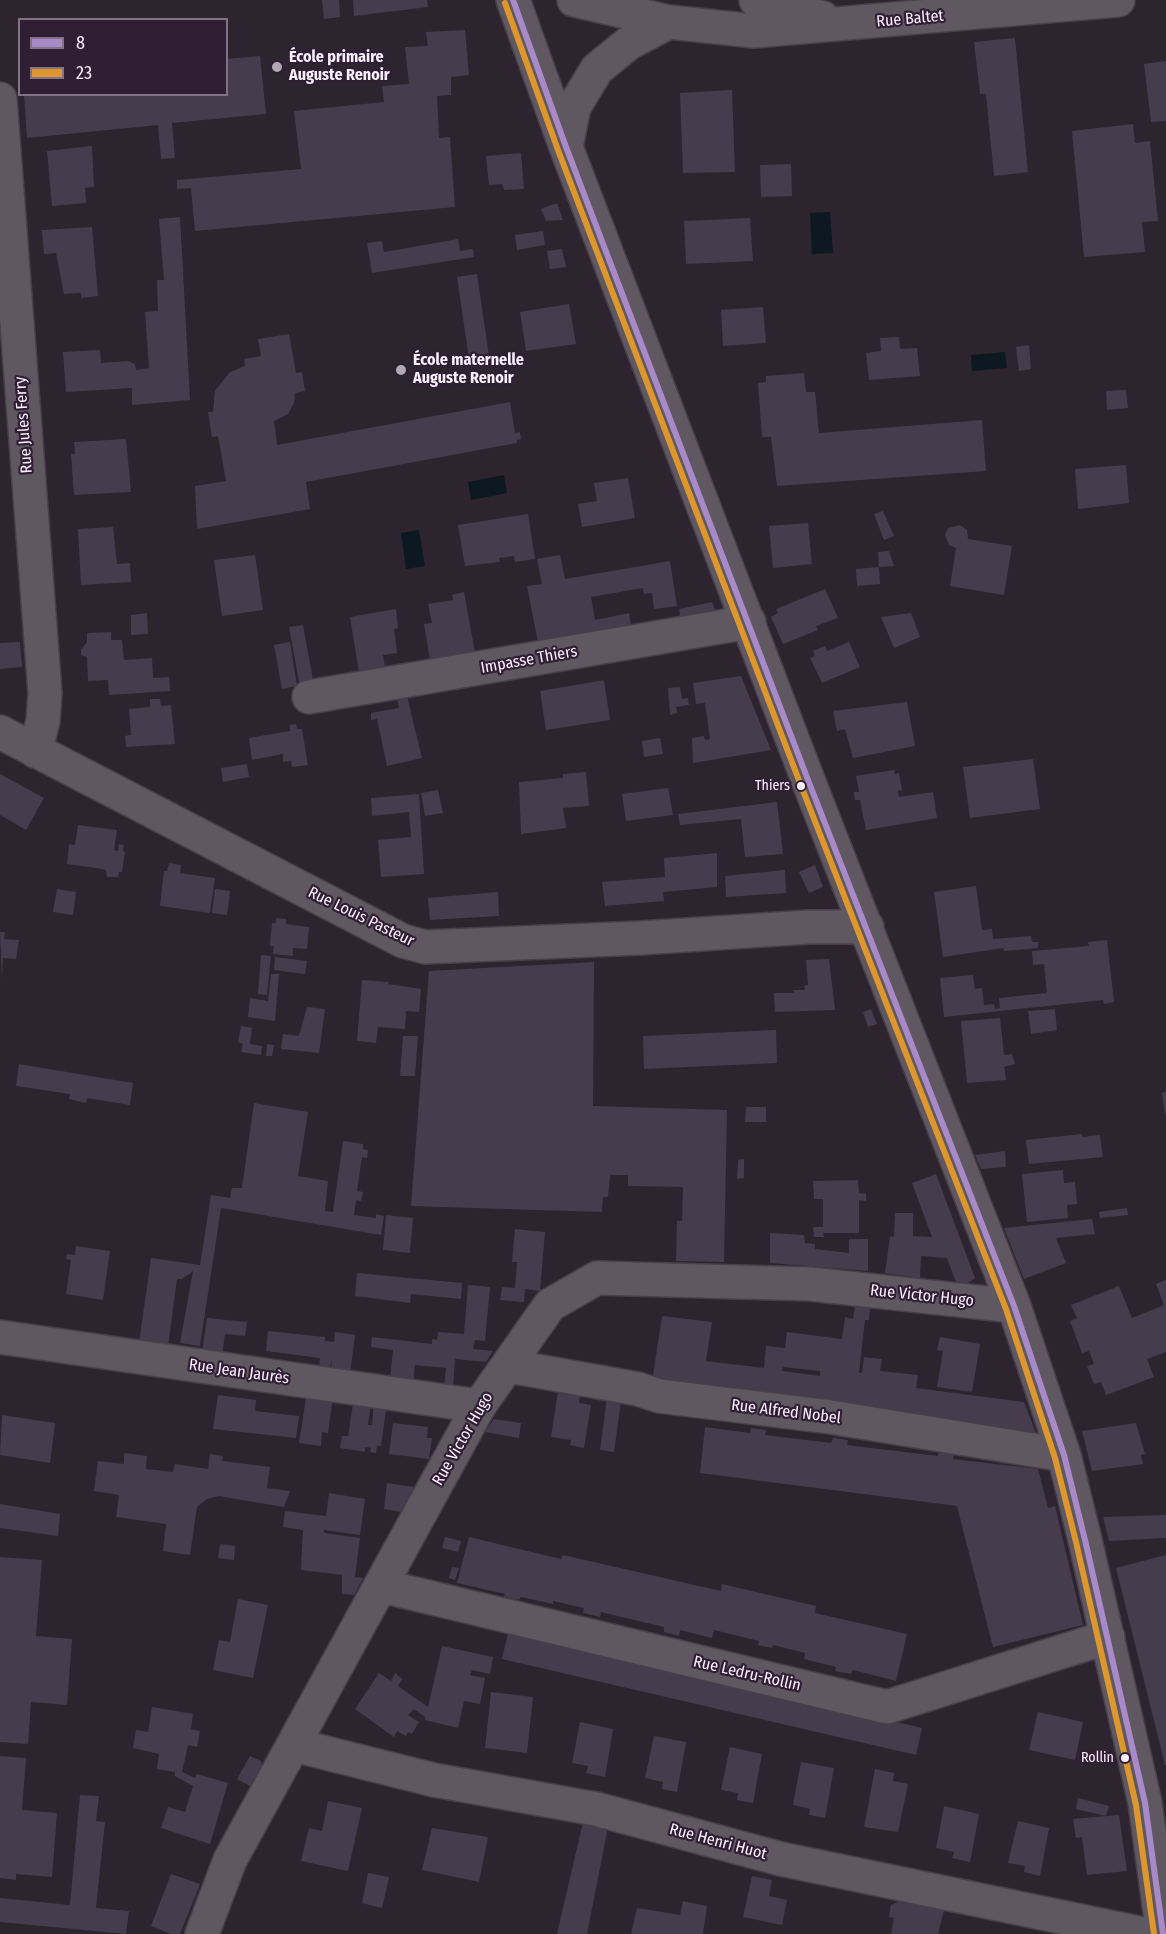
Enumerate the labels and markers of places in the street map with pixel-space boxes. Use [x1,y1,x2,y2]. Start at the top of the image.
place label: École primaire Auguste Renoir [289,48,390,86]
marker: École primaire Auguste Renoir [270,60,284,74]
place label: École maternelle Auguste Renoir [413,351,524,389]
marker: École maternelle Auguste Renoir [394,363,408,377]
place label: Thiers [755,778,790,794]
marker: Thiers [795,780,807,792]
place label: Rollin [1081,1750,1114,1766]
marker: Rollin [1119,1752,1131,1764]

